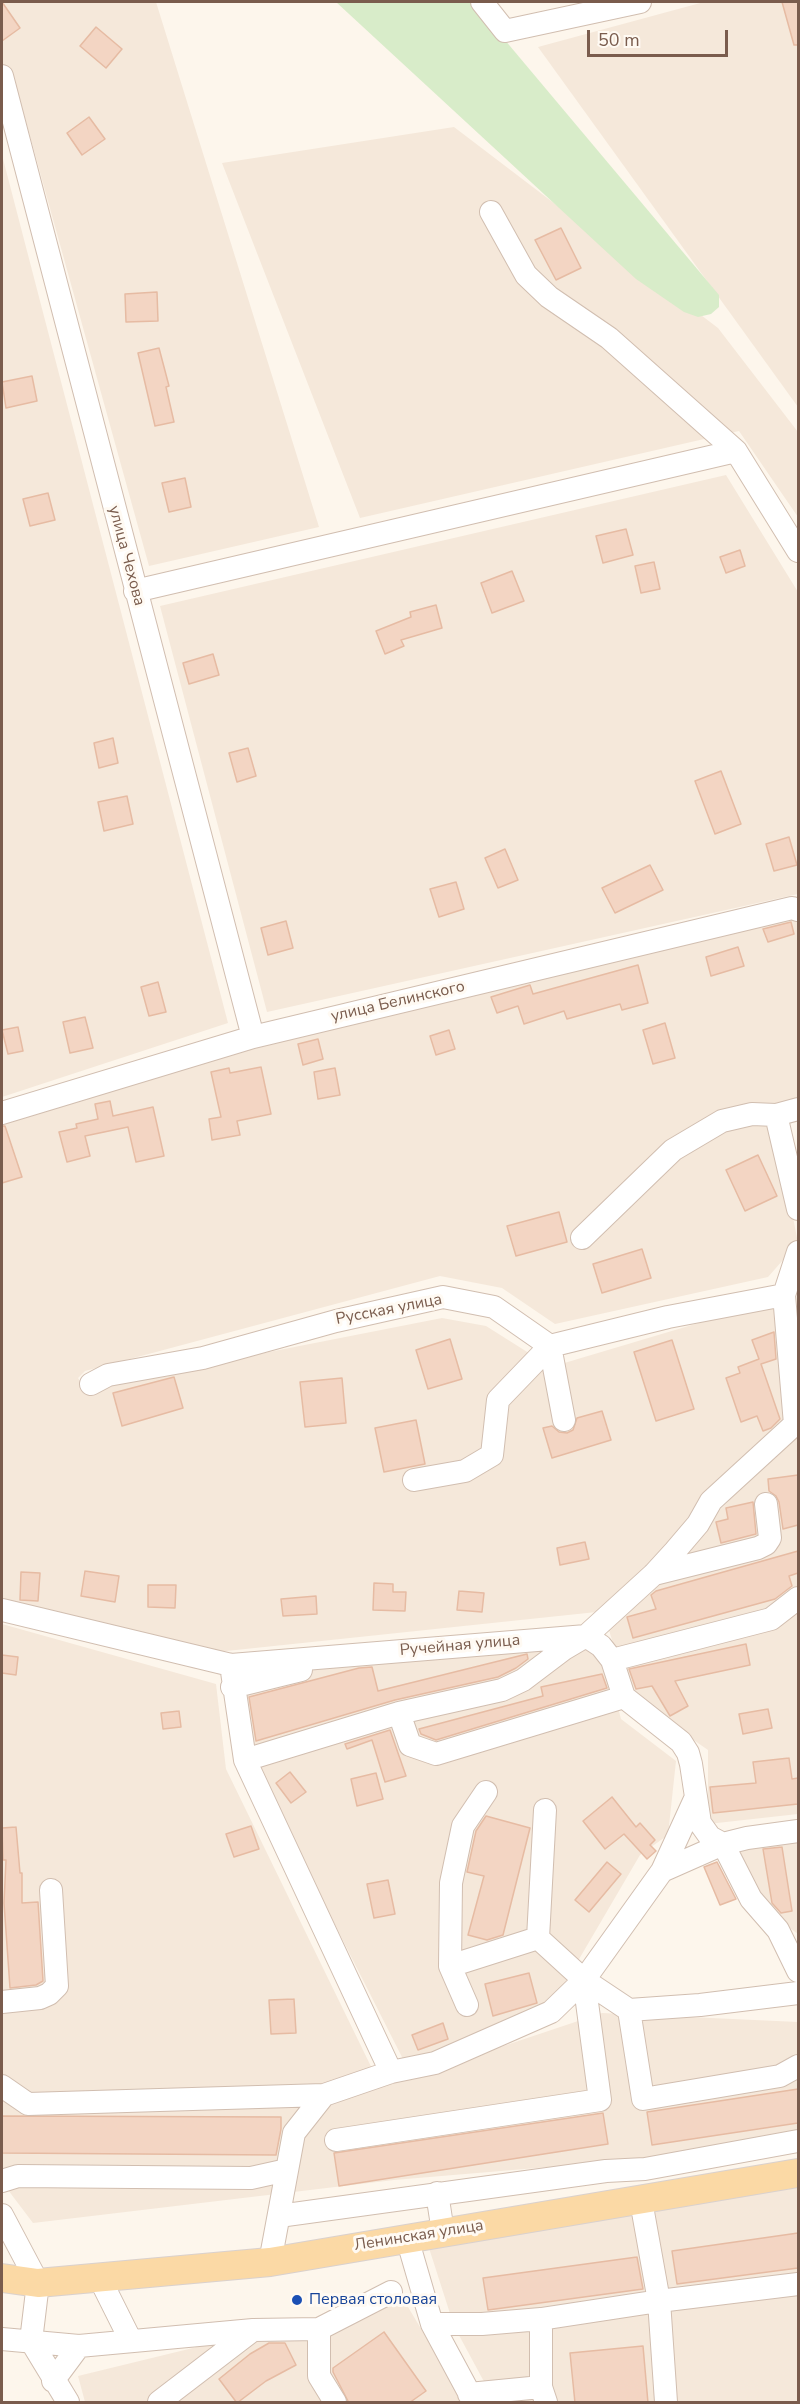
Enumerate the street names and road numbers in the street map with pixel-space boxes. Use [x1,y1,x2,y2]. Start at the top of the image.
street label: улица Чехова [103,504,149,608]
street label: улица Белинского [329,977,467,1027]
street label: Русская улица [334,1290,444,1330]
street label: Ручейная улица [399,1631,521,1661]
street label: Ленинская улица [353,2216,485,2256]

